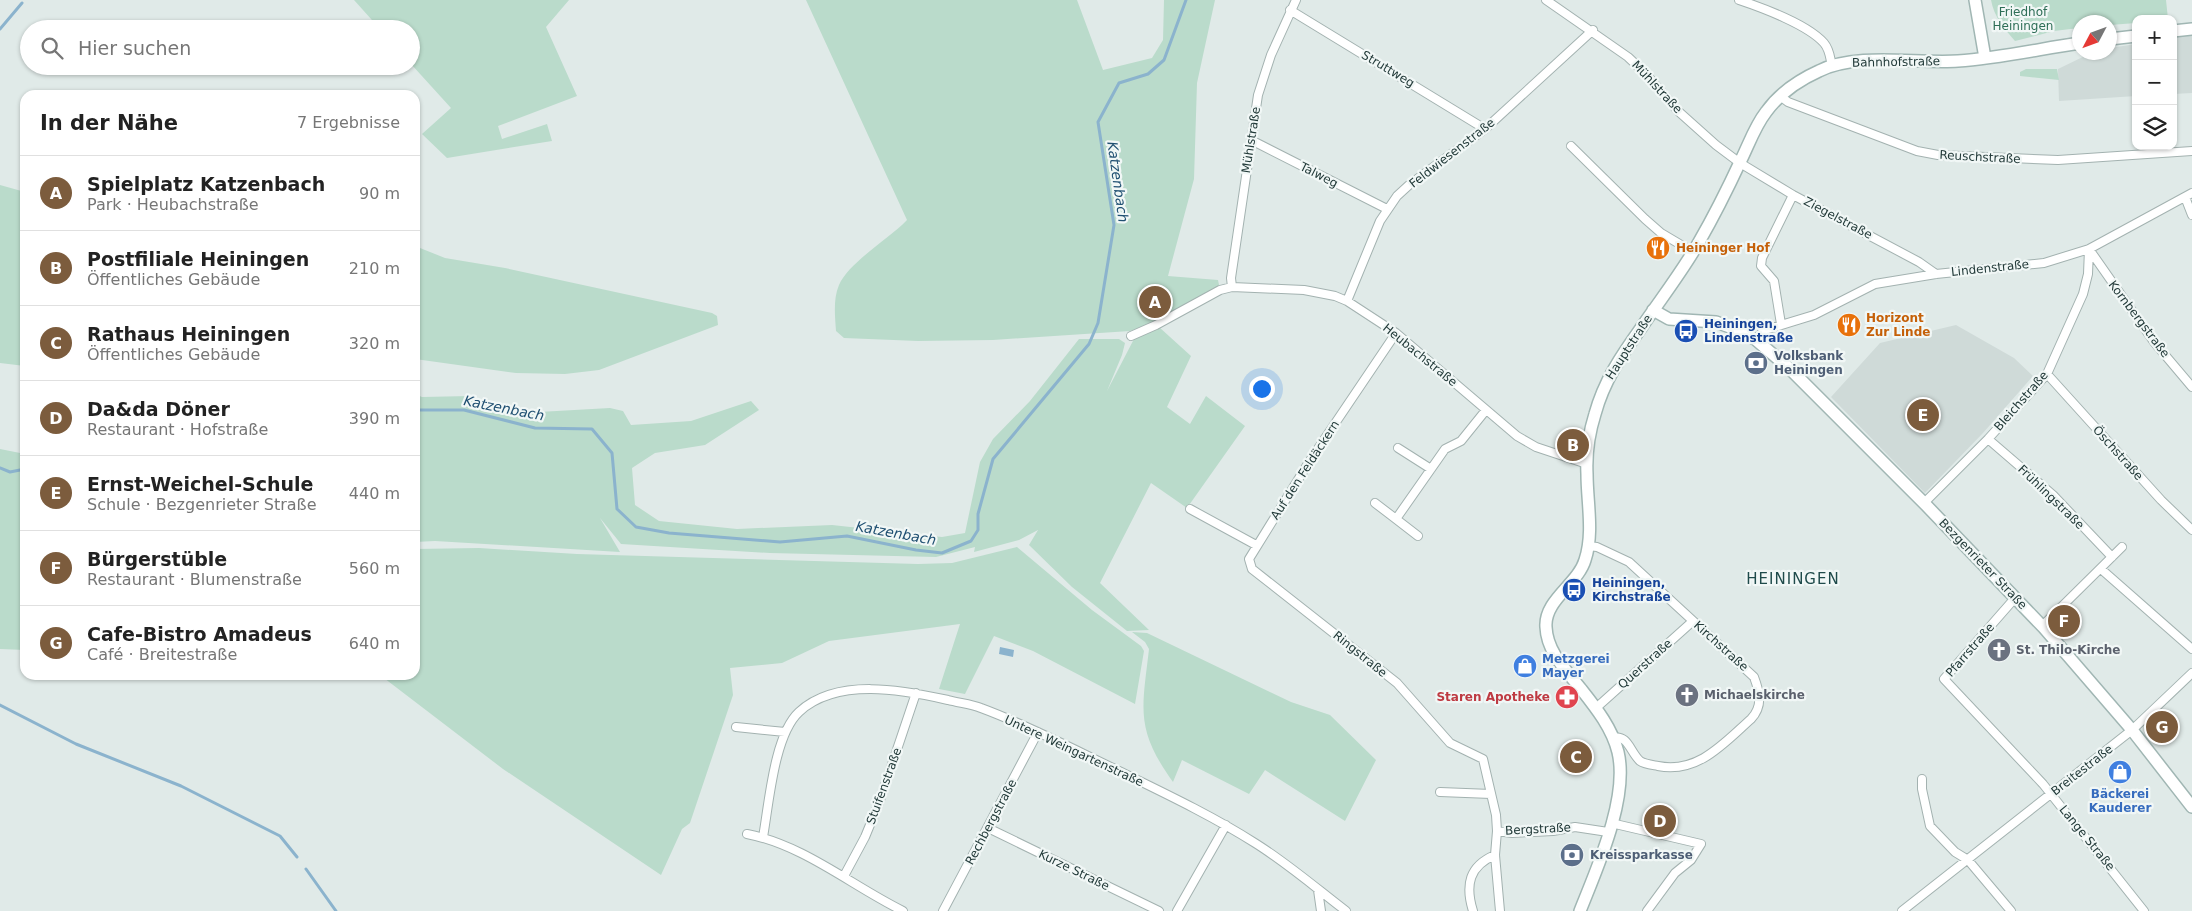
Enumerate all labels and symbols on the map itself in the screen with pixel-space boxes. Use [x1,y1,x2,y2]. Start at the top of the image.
park label: Friedhof Heiningen [1993,5,2053,33]
north arrow [2072,15,2117,60]
street label: Struttweg [1359,48,1417,90]
street label: Bahnhofstraße [1852,54,1940,70]
street label: Mühlstraße [1629,58,1685,116]
street label: Mühlstraße [1239,106,1263,174]
street label: Feldwiesenstraße [1406,115,1498,191]
water label: Katzenbach [1104,140,1132,224]
street label: Reuschstraße [1939,148,2021,166]
street label: Talweg [1297,159,1340,191]
street label: Ziegelstraße [1801,194,1875,242]
restaurant icon: Heininger Hof [1645,235,1671,261]
place label: Heininger Hof [1676,241,1771,255]
street label: Lindenstraße [1950,257,2030,279]
street label: Kornbergstraße [2106,278,2172,360]
pin: A [1139,283,1171,321]
place label: Horizont Zur Linde [1866,311,1930,339]
street label: Hauptstraße [1603,312,1655,382]
restaurant icon: Horizont Zur Linde [1836,312,1862,338]
place label: Heiningen, Lindenstraße [1704,317,1793,345]
bus stop icon: Heiningen, Lindenstraße [1673,318,1699,344]
street label: Heubachstraße [1380,321,1460,389]
place label: Volksbank Heiningen [1774,349,1844,377]
bank icon: Volksbank Heiningen [1743,350,1769,376]
street label: Bleichstraße [1991,368,2051,434]
your location [1249,376,1275,402]
water label: Katzenbach [462,392,546,424]
pin: E [1907,396,1939,434]
street label: Auf den Feldäckern [1268,418,1342,522]
street label: Öschstraße [2090,422,2147,483]
pin: B [1557,426,1589,464]
street label: Frühlingstraße [2015,462,2087,532]
street label: Bezgenrieter Straße [1936,516,2030,612]
water label: Katzenbach [854,518,938,548]
district label: HEININGEN [1746,570,1840,588]
place label: Heiningen, Kirchstraße [1592,576,1671,604]
bus stop icon: Heiningen, Kirchstraße [1561,577,1587,603]
pin: F [2048,602,2080,640]
street label: Kirchstraße [1691,618,1751,674]
street label: Pfarrstraße [1943,620,1997,680]
street label: Ringstraße [1330,628,1390,680]
street label: Querstraße [1615,636,1675,692]
church icon: St. Thilo-Kirche [1986,637,2012,663]
place label: St. Thilo-Kirche [2016,643,2120,657]
place label: Metzgerei Mayer [1542,652,1610,680]
shop icon: Metzgerei Mayer [1512,653,1538,679]
church icon: Michaelskirche [1674,682,1700,708]
pharmacy icon: Staren Apotheke [1554,684,1580,710]
place label: Michaelskirche [1704,688,1805,702]
place label: Staren Apotheke [1436,690,1550,704]
pin: G [2146,708,2178,746]
street label: Untere Weingartenstraße [1002,713,1146,789]
pin: C [1560,738,1592,776]
street label: Breitestraße [2049,742,2115,798]
street label: Stuifenstraße [864,746,904,826]
shop icon: Bäckerei Kauderer [2107,759,2133,785]
street label: Rechbergstraße [963,777,1019,867]
place label: Bäckerei Kauderer [2089,787,2151,815]
pin: D [1644,802,1676,840]
street label: Lange Straße [2056,803,2118,873]
street label: Bergstraße [1505,820,1571,838]
bank icon: Kreissparkasse [1559,842,1585,868]
street label: Kurze Straße [1036,847,1112,893]
place label: Kreissparkasse [1590,848,1693,862]

